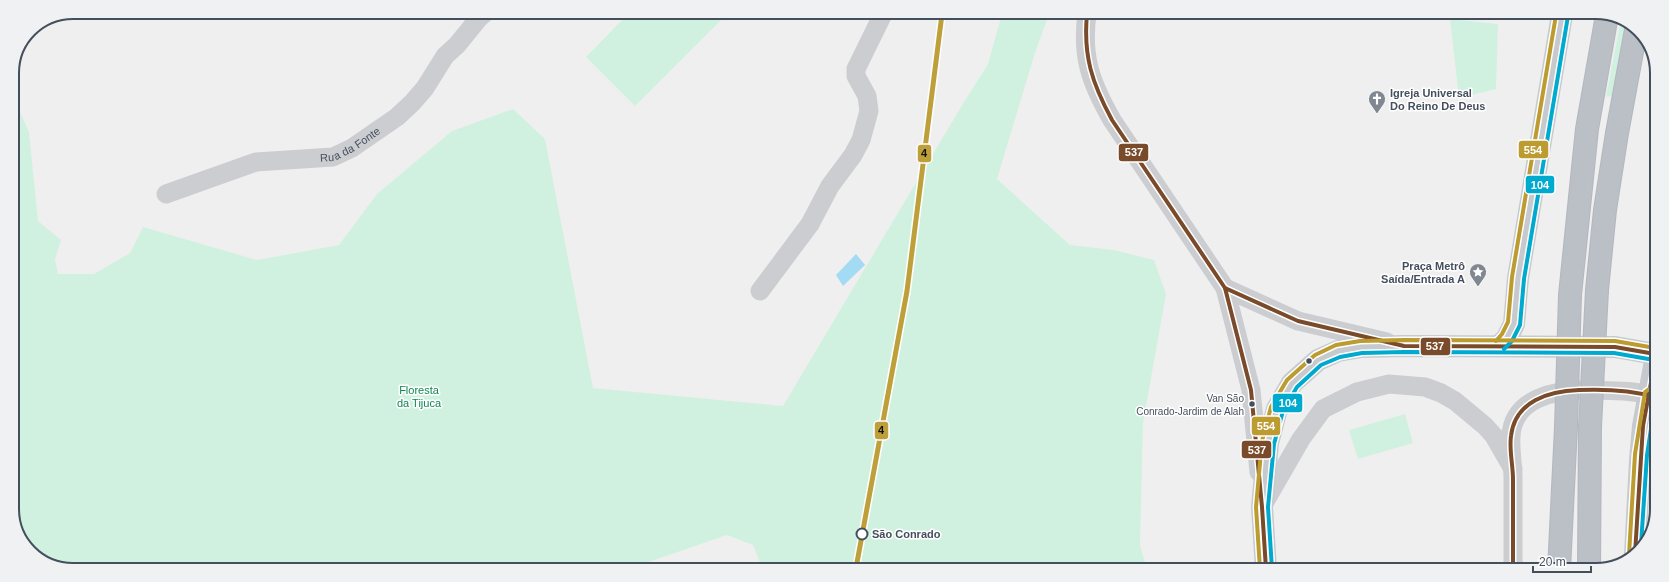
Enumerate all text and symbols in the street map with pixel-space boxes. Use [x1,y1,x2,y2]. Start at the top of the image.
place label: Igreja Universal Do Reino De Deus [1390,87,1485,112]
church icon: Igreja Universal Do Reino De Deus [1367,89,1387,114]
street label: Rua da Fonte [320,125,382,164]
line badge: 554 [1518,140,1549,159]
line badge: 537 [1118,143,1149,162]
line badge: 4 [917,144,932,163]
text: 554 [1524,144,1543,156]
text: 537 [1125,146,1143,158]
text: 4 [921,147,928,159]
line badge: 104 [1525,175,1555,194]
text: 104 [1531,179,1550,191]
place label: Praça Metrô Saída/Entrada A [1381,260,1465,285]
place icon: Praça Metrô Saída/Entrada A [1468,262,1488,287]
line badge: 537 [1420,337,1451,356]
text: 537 [1426,340,1444,352]
unlabelled marker [1304,356,1314,366]
park label: Floresta da Tijuca [397,384,442,409]
place label: Van São Conrado-Jardim de Alah [1136,393,1244,417]
line badge: 104 [1272,393,1303,413]
text: 104 [1279,397,1298,409]
marker: Van São Conrado-Jardim de Alah [1247,399,1257,409]
line badge: 554 [1251,416,1281,436]
text: 554 [1257,420,1276,432]
line badge: 4 [874,421,889,440]
text: 4 [878,424,885,436]
line badge: 537 [1241,440,1272,459]
text: 537 [1248,444,1266,456]
marker: São Conrado [855,527,869,541]
place label: São Conrado [872,528,941,540]
scale bar [1533,548,1591,574]
text: 20 m [1539,555,1566,569]

